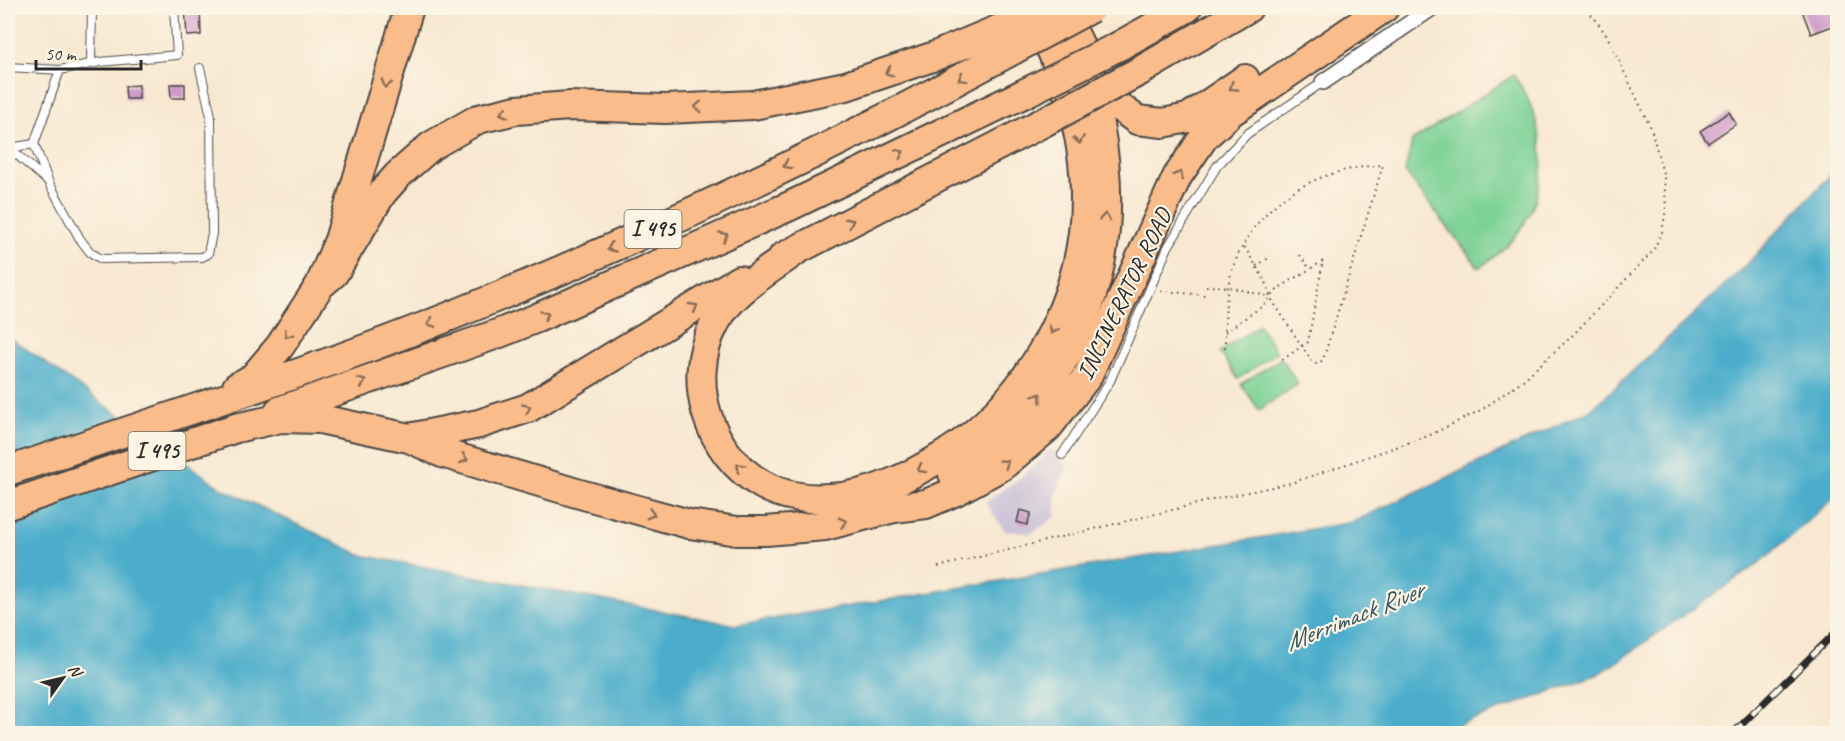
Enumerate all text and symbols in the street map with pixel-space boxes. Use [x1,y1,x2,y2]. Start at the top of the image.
scale bar [36,33,141,71]
text: 50 m [45,43,78,65]
one-way arrow [884,64,895,77]
one-way arrow [958,71,968,82]
one-way arrow [381,78,393,89]
one-way arrow [1229,80,1240,91]
one-way arrow [694,101,703,114]
one-way arrow [499,106,509,119]
one-way arrow [1072,135,1085,145]
one-way arrow [894,149,905,161]
one-way arrow [783,158,794,169]
one-way arrow [1172,171,1184,181]
street label: INCINERATOR ROAD [1070,202,1179,384]
road number: I 495 [624,210,682,248]
one-way arrow [1098,212,1111,221]
one-way arrow [844,218,854,229]
one-way arrow [717,231,728,243]
one-way arrow [606,240,617,252]
one-way arrow [687,303,698,314]
one-way arrow [539,310,550,322]
one-way arrow [426,316,437,329]
one-way arrow [1048,324,1060,335]
one-way arrow [284,328,296,338]
one-way arrow [356,377,367,390]
one-way arrow [1031,392,1042,403]
one-way arrow [520,403,531,415]
road number: I 495 [128,432,186,470]
one-way arrow [458,452,469,464]
one-way arrow [998,459,1009,470]
one-way arrow [917,462,927,473]
one-way arrow [736,463,746,474]
one-way arrow [646,506,656,519]
one-way arrow [838,516,848,529]
water label: Merrimack River [1280,572,1432,659]
north arrow [33,648,93,708]
text: N [64,660,87,682]

